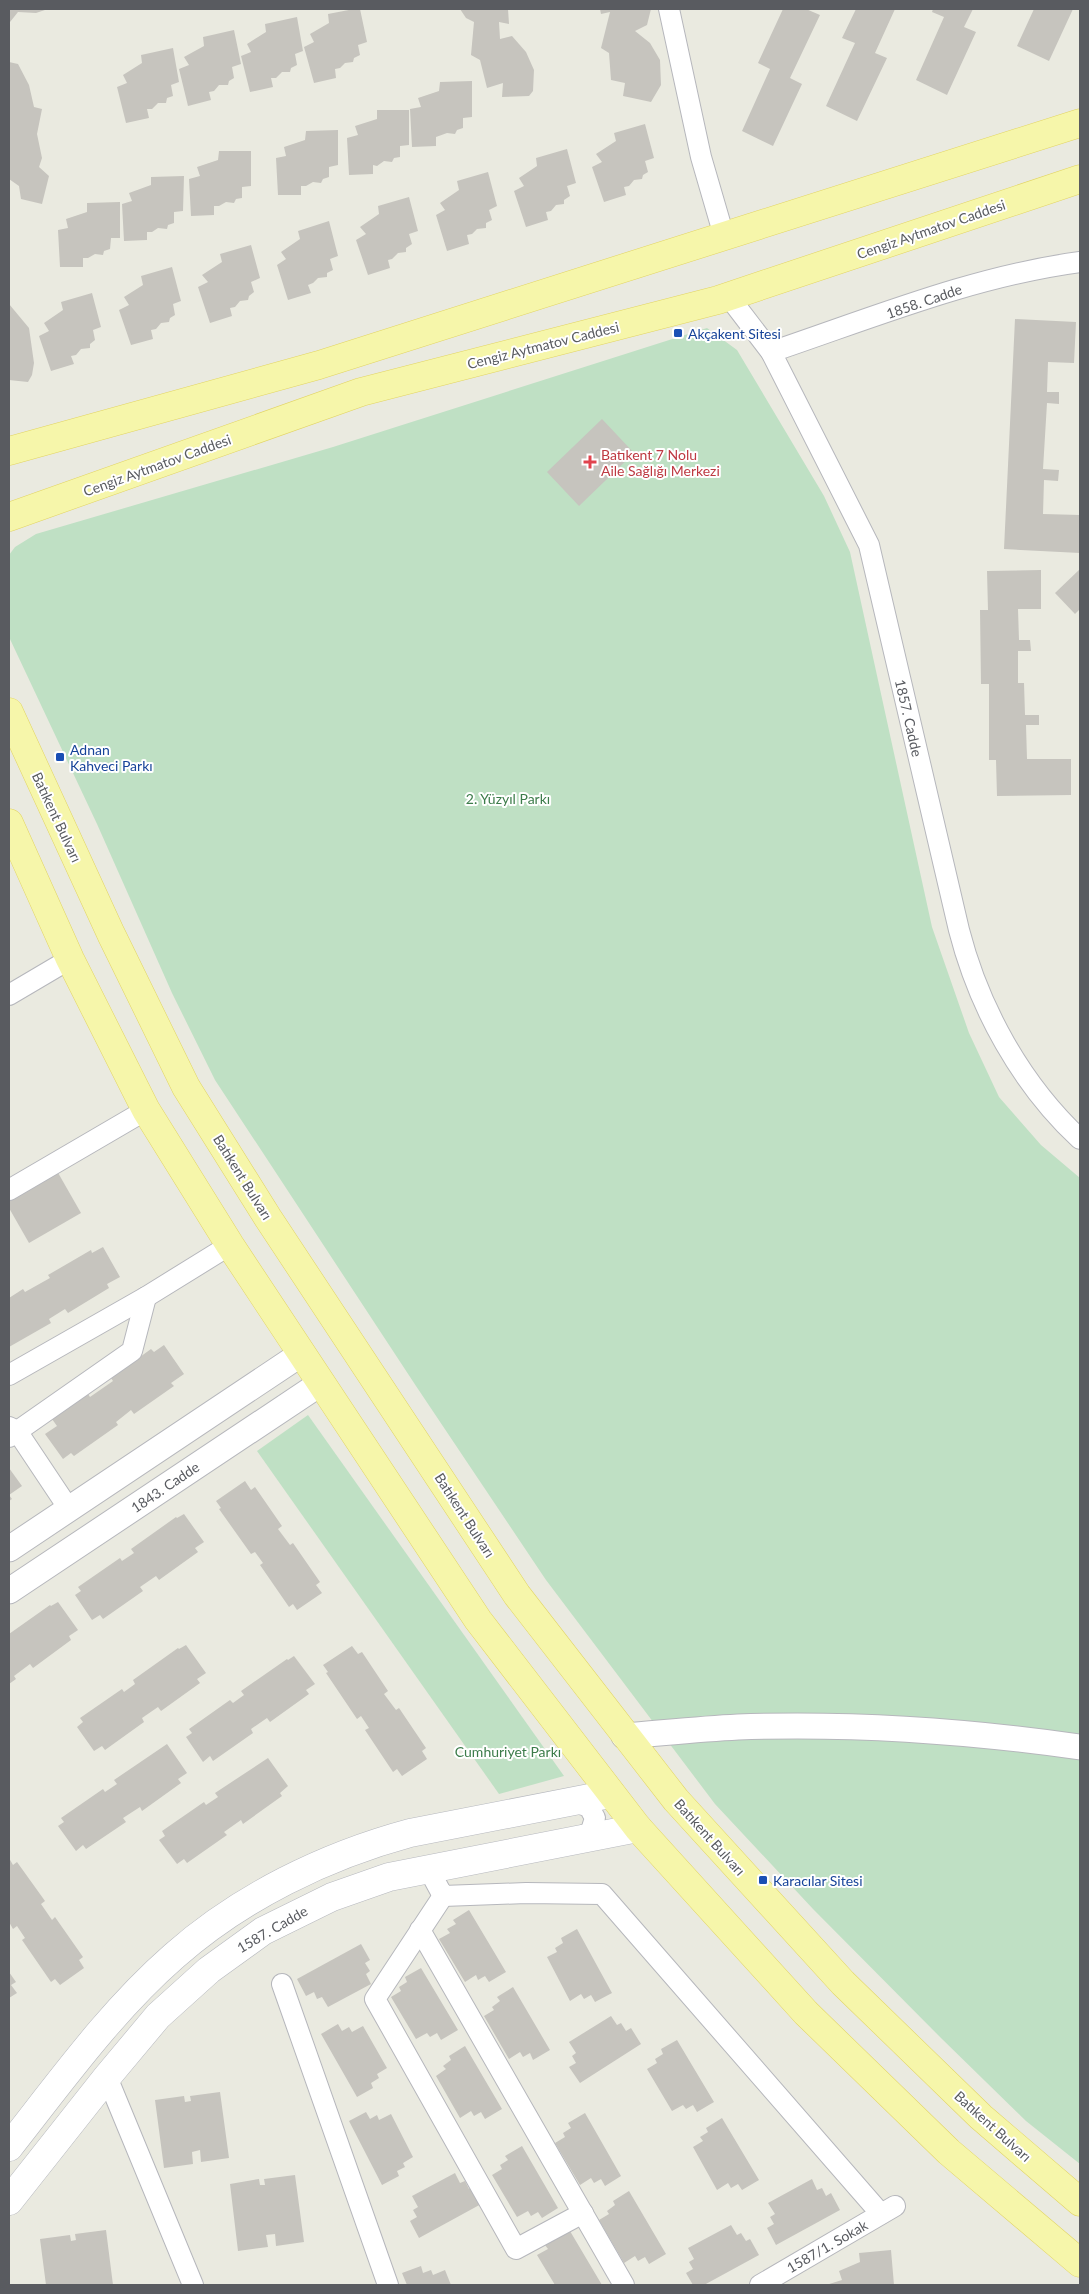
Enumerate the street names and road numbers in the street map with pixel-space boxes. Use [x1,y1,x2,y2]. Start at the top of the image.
street label: Cengiz Aytmatov Caddesi [854,196,1008,262]
street label: 1858. Cadde [884,280,964,322]
street label: Cengiz Aytmatov Caddesi [465,318,621,372]
street label: Cengiz Aytmatov Caddesi [81,430,233,500]
street label: 1857. Cadde [892,678,926,758]
street label: Batıkent Bulvarı [29,769,85,865]
street label: Batıkent Bulvarı [210,1131,276,1223]
street label: 1843. Cadde [128,1458,202,1516]
street label: Batıkent Bulvarı [431,1470,499,1560]
street label: Batıkent Bulvarı [671,1795,749,1879]
street label: 1587. Cadde [234,1902,310,1956]
street label: Batıkent Bulvarı [951,2087,1035,2165]
street label: 1587/1. Sokak [784,2216,871,2276]

